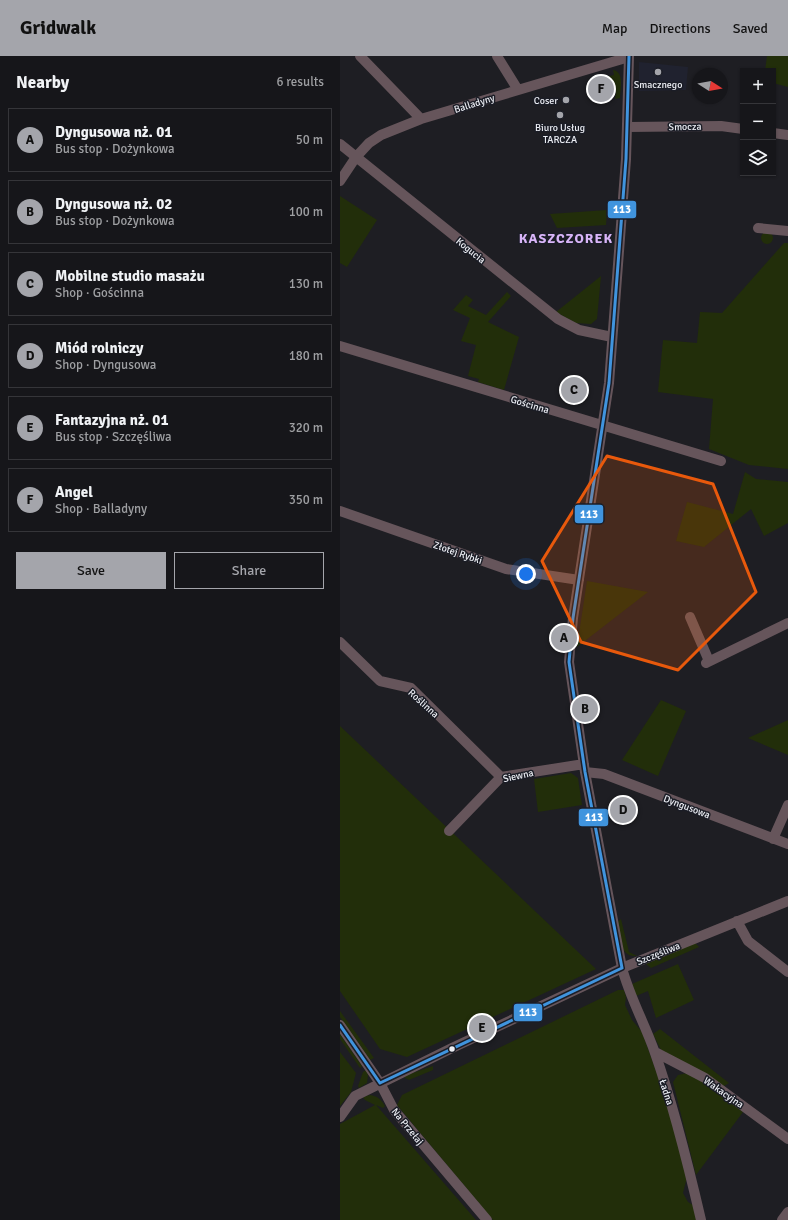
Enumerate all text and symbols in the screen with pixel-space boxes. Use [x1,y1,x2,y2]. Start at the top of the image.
text: Gridwalk [20,16,96,40]
text: Map [602,20,628,37]
text: Directions [650,20,711,37]
text: Saved [733,20,768,37]
marker: Smacznego [653,67,663,77]
north arrow [692,68,728,104]
map controls [740,68,776,176]
button: + [740,68,776,104]
text: Nearby [16,72,69,93]
text: 6 results [276,74,324,90]
pin: F [588,74,614,104]
place label: Smacznego [634,79,682,91]
street label: Balladyny [453,92,496,116]
place label: Coser [534,95,558,107]
marker: Coser [561,95,571,105]
button: − [740,104,776,140]
marker: Biuro Usług TARCZA [555,110,565,120]
street label: Smocza [668,121,702,133]
place label: Biuro Usług TARCZA [535,122,585,146]
text: Dyngusowa nż. 01 [55,123,172,141]
text: A [26,132,34,148]
text: 50 m [296,132,323,148]
button: layers [740,140,776,176]
text: Bus stop · Dożynkowa [55,141,175,157]
text: Dyngusowa nż. 02 [55,195,172,213]
line badge: 113 [607,200,637,219]
text: 113 [613,203,631,216]
text: B [26,204,34,220]
text: 100 m [289,204,323,220]
text: Bus stop · Dożynkowa [55,213,175,229]
district label: KASZCZOREK [519,230,613,247]
street label: Kogucia [453,235,487,266]
text: Mobilne studio masażu [55,267,205,285]
text: C [26,276,34,292]
text: 130 m [289,276,323,292]
text: Shop · Gościnna [55,285,144,301]
text: Miód rolniczy [55,339,143,357]
text: D [26,348,34,364]
text: 180 m [289,348,323,364]
text: Shop · Dyngusowa [55,357,156,373]
pin: C [561,375,587,405]
street label: Gościnna [509,393,550,416]
text: Fantazyjna nż. 01 [55,411,169,429]
text: E [26,420,34,436]
text: 320 m [289,420,323,436]
text: Bus stop · Szczęśliwa [55,429,172,445]
text: Angel [55,483,93,501]
text: F [27,492,33,508]
text: 350 m [289,492,323,508]
text: Shop · Balladyny [55,501,147,517]
line badge: 113 [574,504,604,524]
text: 113 [580,508,598,521]
street label: Złotej Rybki [432,539,484,567]
button: Save [16,552,166,589]
button: Share [174,552,324,589]
your location [516,564,536,584]
pin: A [551,623,577,653]
street label: Roślinna [406,687,441,721]
pin: B [572,694,598,724]
street label: Siewna [502,767,535,785]
street label: Dyngusowa [662,793,712,821]
pin: D [610,795,636,825]
line badge: 113 [578,808,609,827]
text: 113 [585,811,603,824]
street label: Szczęśliwa [635,940,682,968]
line badge: 113 [513,1003,543,1022]
text: 113 [519,1006,537,1019]
pin: E [469,1013,495,1043]
unlabelled marker [447,1044,457,1054]
street label: Wakacyjna [701,1075,746,1111]
street label: Ładna [656,1078,676,1107]
street label: Na Przełaj [389,1106,426,1148]

